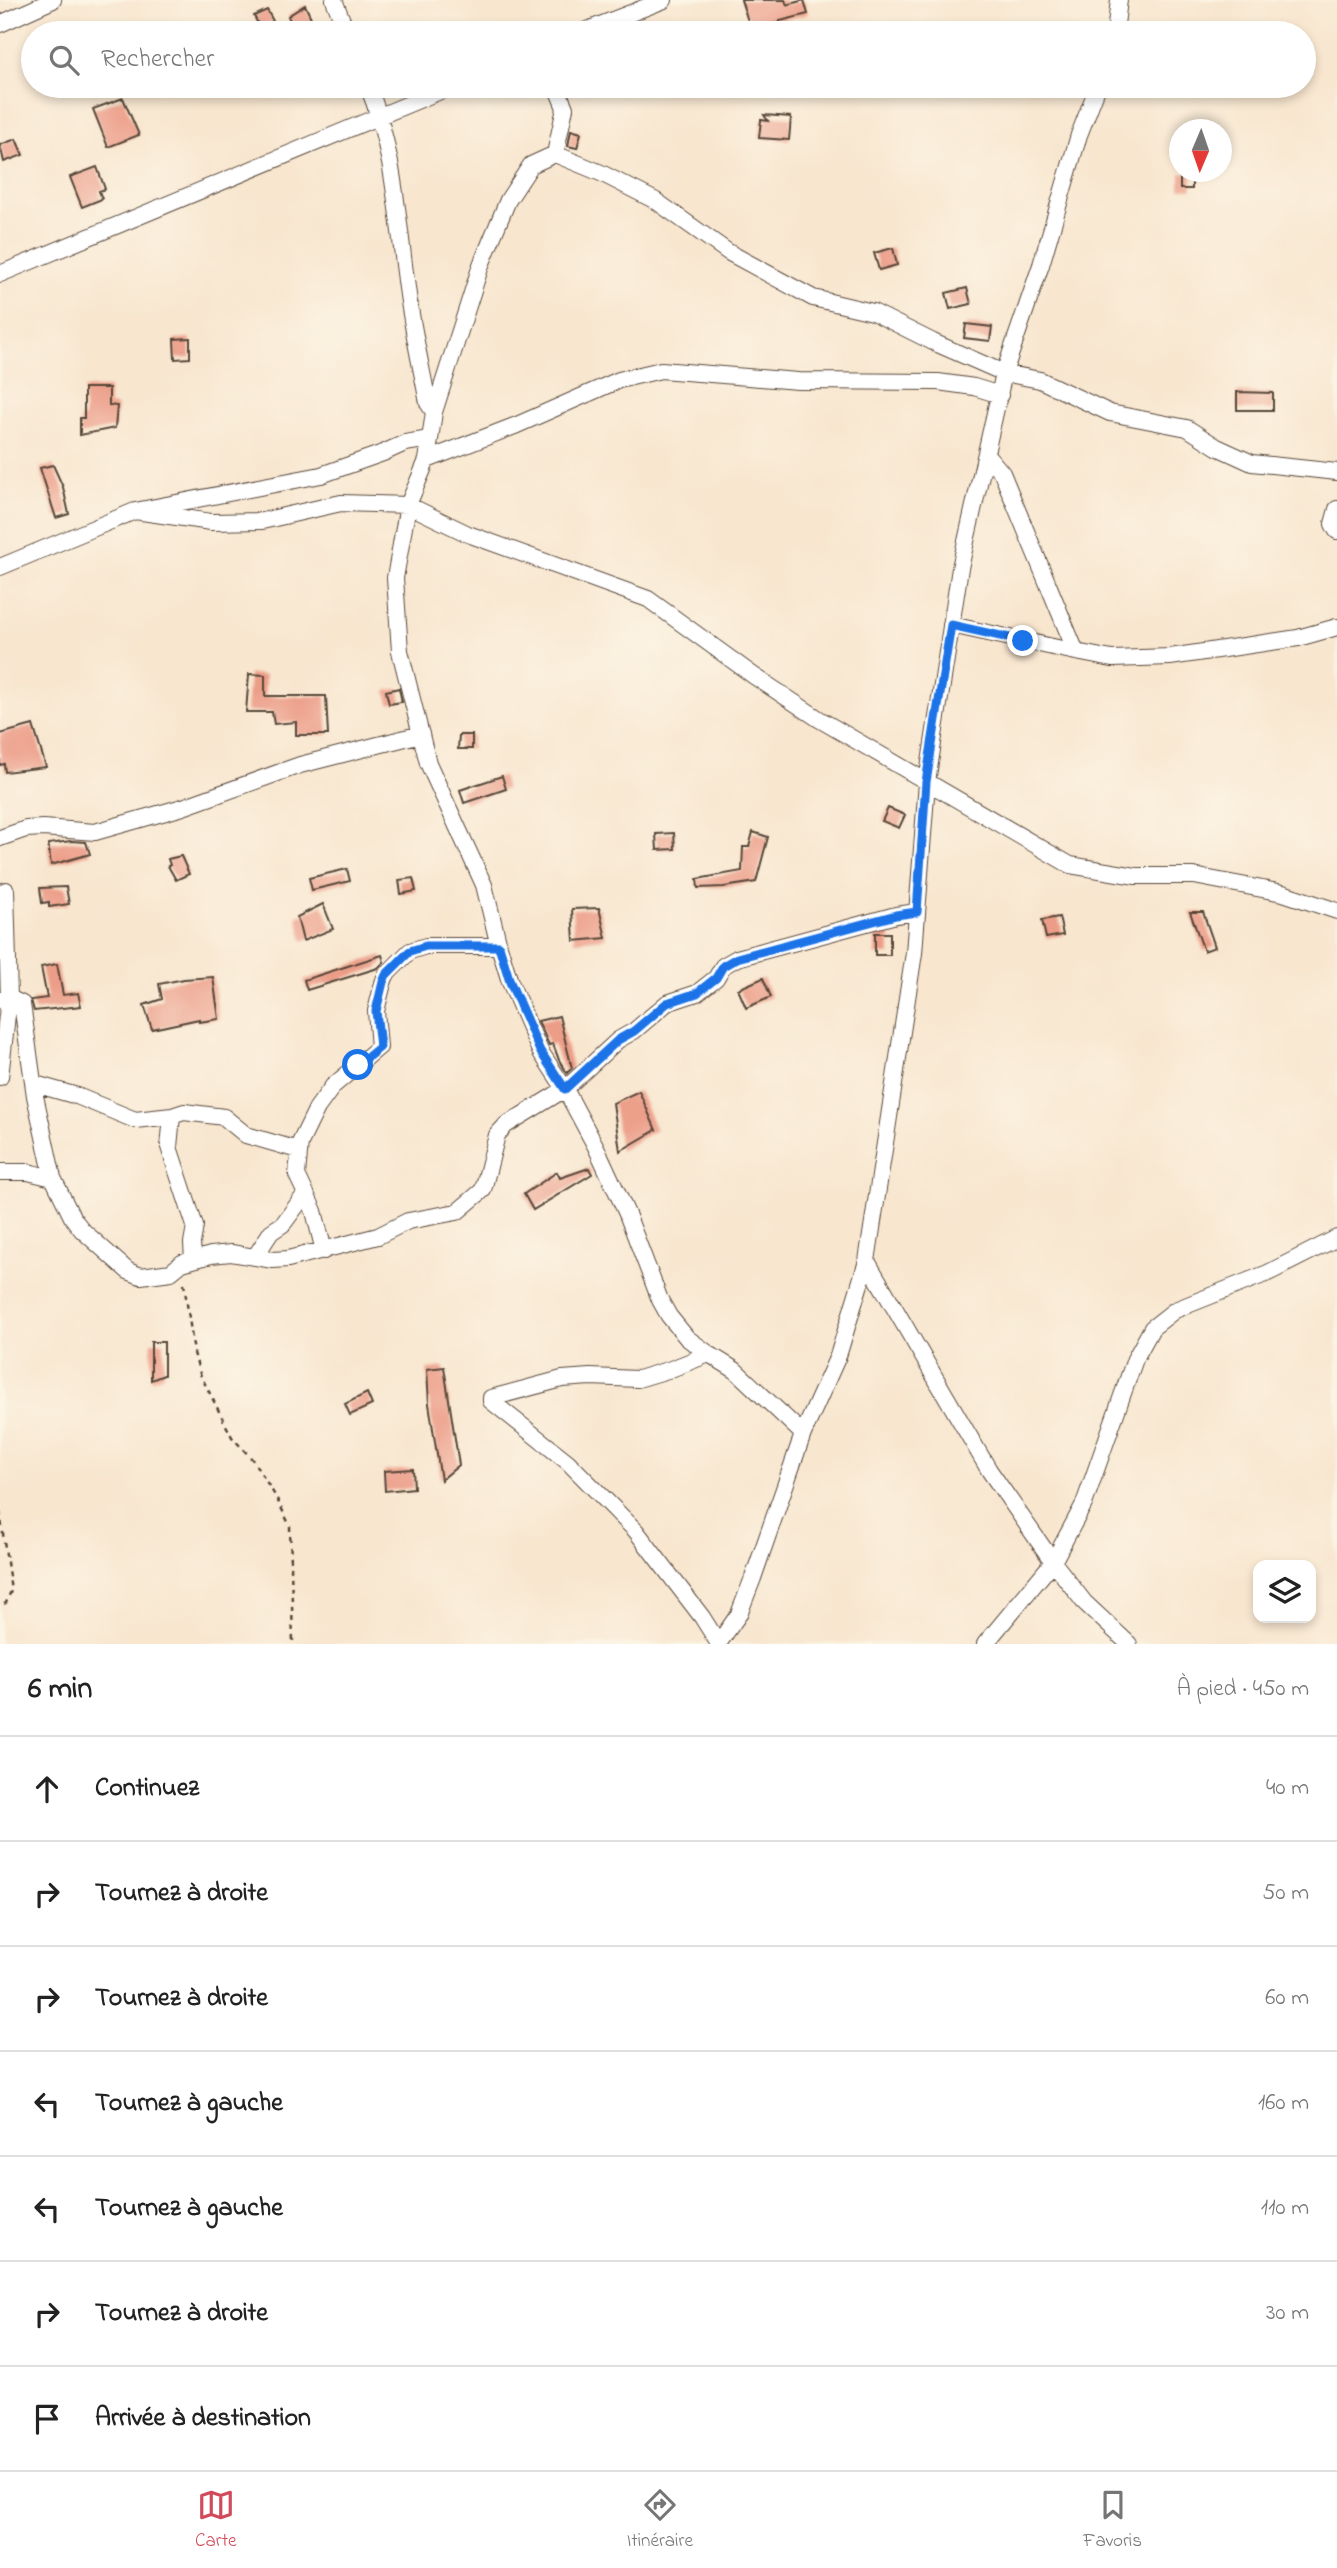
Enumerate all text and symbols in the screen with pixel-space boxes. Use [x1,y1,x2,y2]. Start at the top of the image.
search box [21,21,1316,98]
icon: search [45,41,83,79]
text: Rechercher [101,41,214,79]
north arrow [1169,119,1232,182]
route end [1007,625,1038,656]
route start [342,1049,373,1080]
map controls [1253,1560,1316,1623]
button: layers [1253,1560,1316,1623]
text: 6 min [28,1668,92,1712]
text: À pied · 450 m [1177,1673,1309,1706]
icon: ahead [28,1770,66,1808]
text: Continuez [95,1770,199,1808]
text: 40 m [1266,1772,1309,1805]
icon: right [28,1875,66,1913]
text: Tournez à droite [95,1875,268,1913]
text: 50 m [1262,1877,1309,1910]
icon: right [28,1980,66,2018]
text: Tournez à droite [95,1980,268,2018]
text: 60 m [1265,1982,1309,2015]
icon: left [28,2085,66,2123]
text: Tournez à gauche [95,2085,283,2123]
text: 160 m [1258,2087,1309,2120]
icon: left [28,2190,66,2228]
text: Tournez à gauche [95,2190,283,2228]
text: 110 m [1261,2192,1309,2225]
icon: right [28,2295,66,2333]
text: Tournez à droite [95,2295,268,2333]
text: 30 m [1266,2297,1309,2330]
icon: arrive [28,2400,66,2438]
text: Arrivée à destination [95,2400,311,2438]
tab: Carte [195,2486,237,2555]
tab: Itinéraire [627,2486,693,2555]
tab: Favoris [1083,2486,1142,2555]

